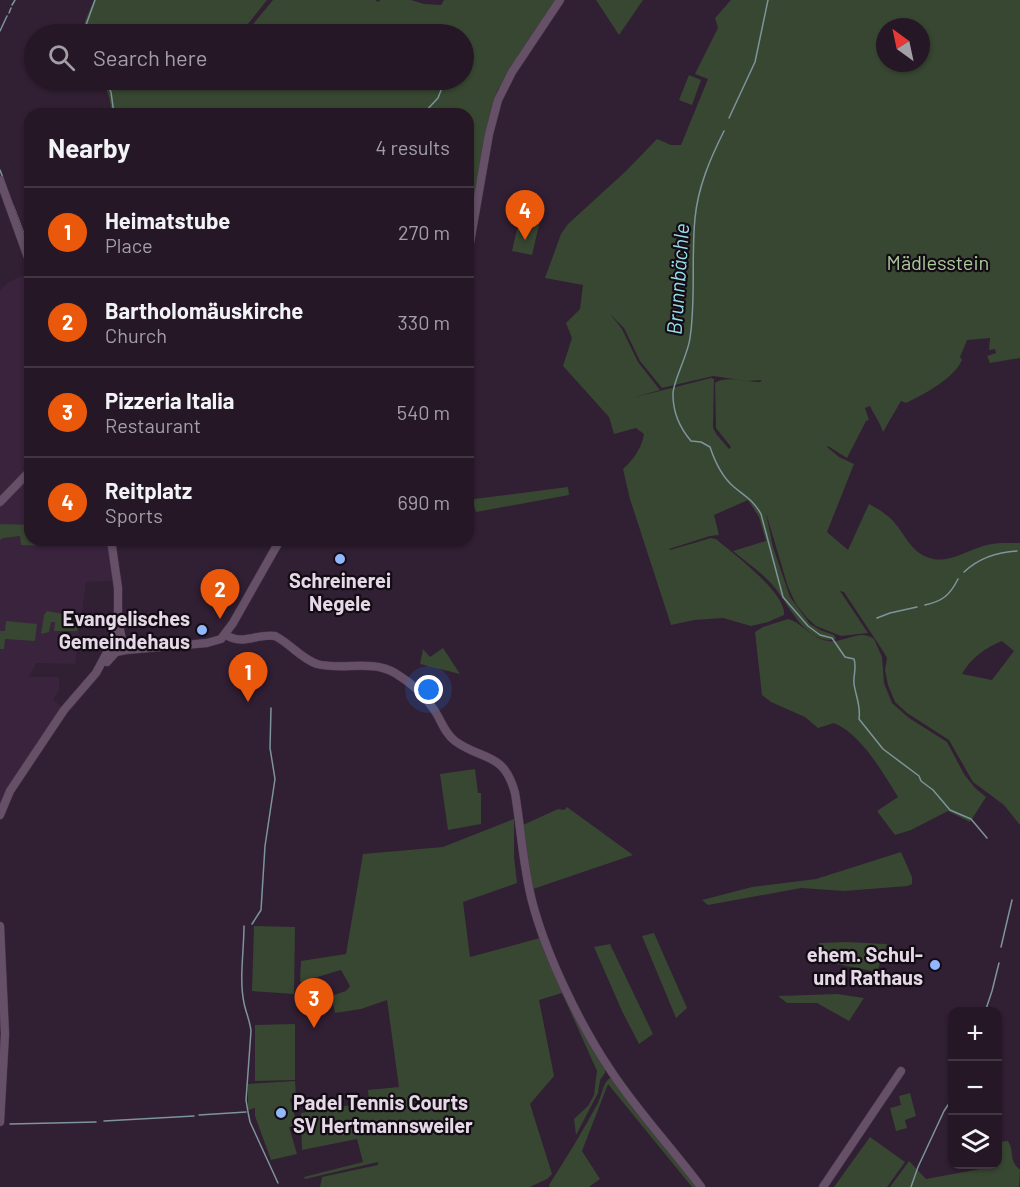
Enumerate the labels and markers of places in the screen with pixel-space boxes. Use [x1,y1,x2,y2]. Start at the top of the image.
pin: 4 [506,190,544,240]
marker: Schreinerei Negele [333,552,347,566]
place label: Schreinerei Negele [289,568,391,615]
pin: 2 [200,570,240,619]
place label: Evangelisches Gemeindehaus [59,606,190,653]
marker: Evangelisches Gemeindehaus [195,623,209,637]
pin: 1 [228,652,268,702]
place label: ehem. Schul- und Rathaus [807,942,923,989]
marker: ehem. Schul- und Rathaus [928,958,942,972]
pin: 3 [294,978,334,1028]
place label: Padel Tennis Courts SV Hertmannsweiler [293,1090,473,1137]
marker: Padel Tennis Courts SV Hertmannsweiler [274,1106,288,1120]

